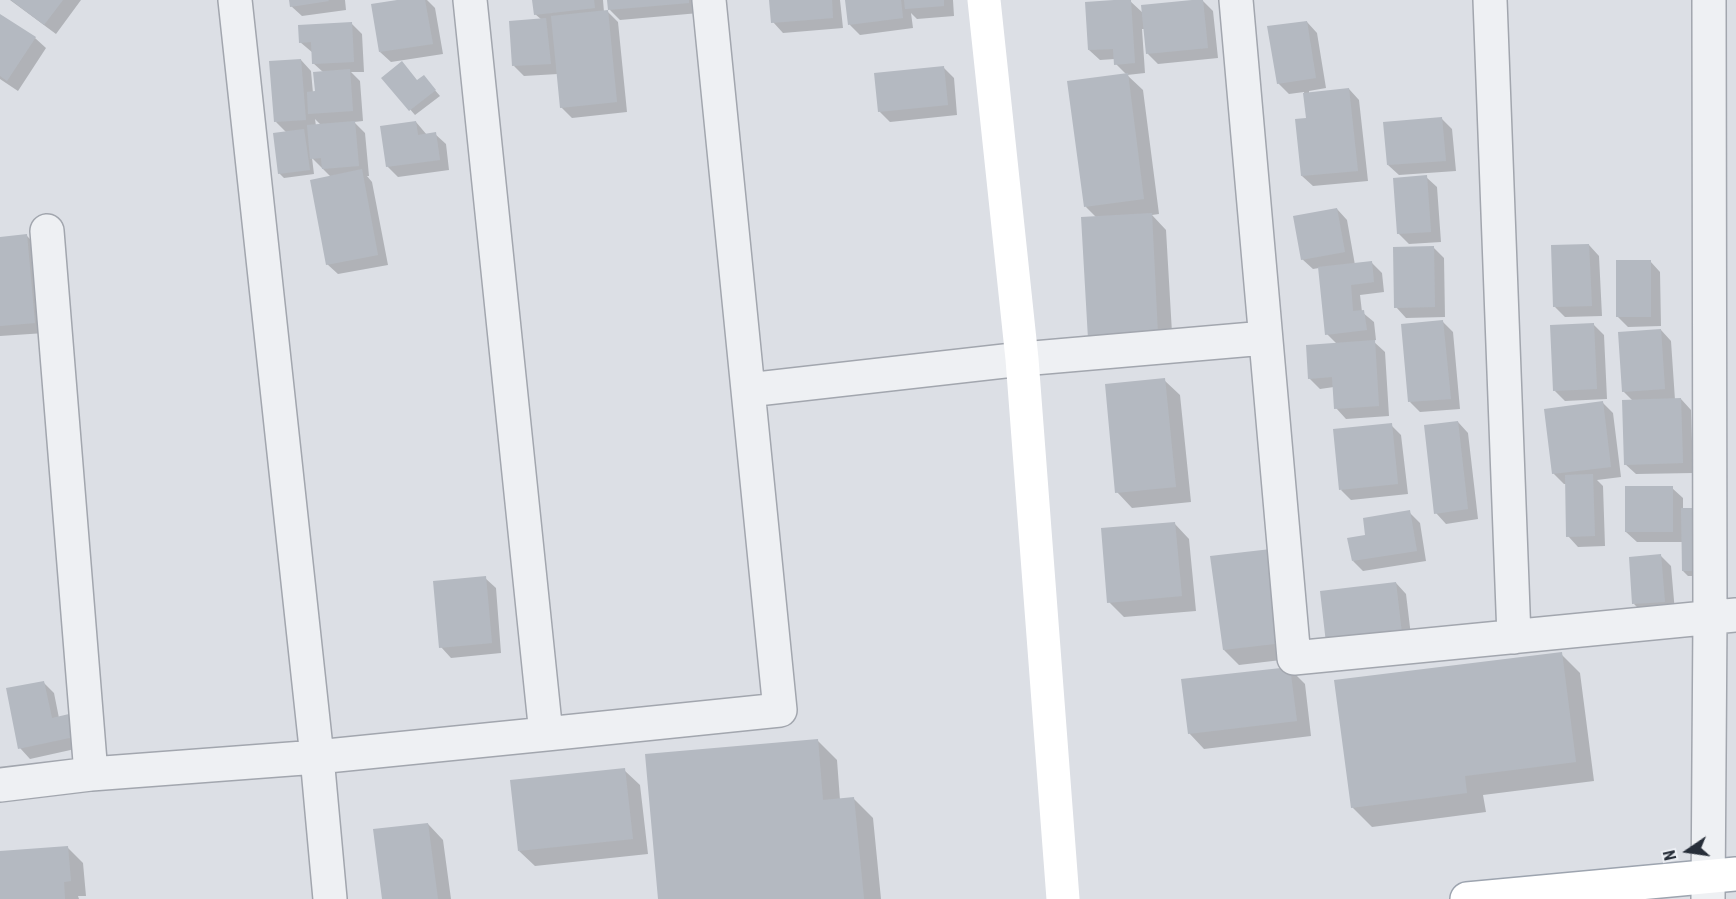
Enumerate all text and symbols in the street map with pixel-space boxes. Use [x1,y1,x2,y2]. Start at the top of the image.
north arrow [1658,821,1718,881]
text: N [1660,848,1680,862]

